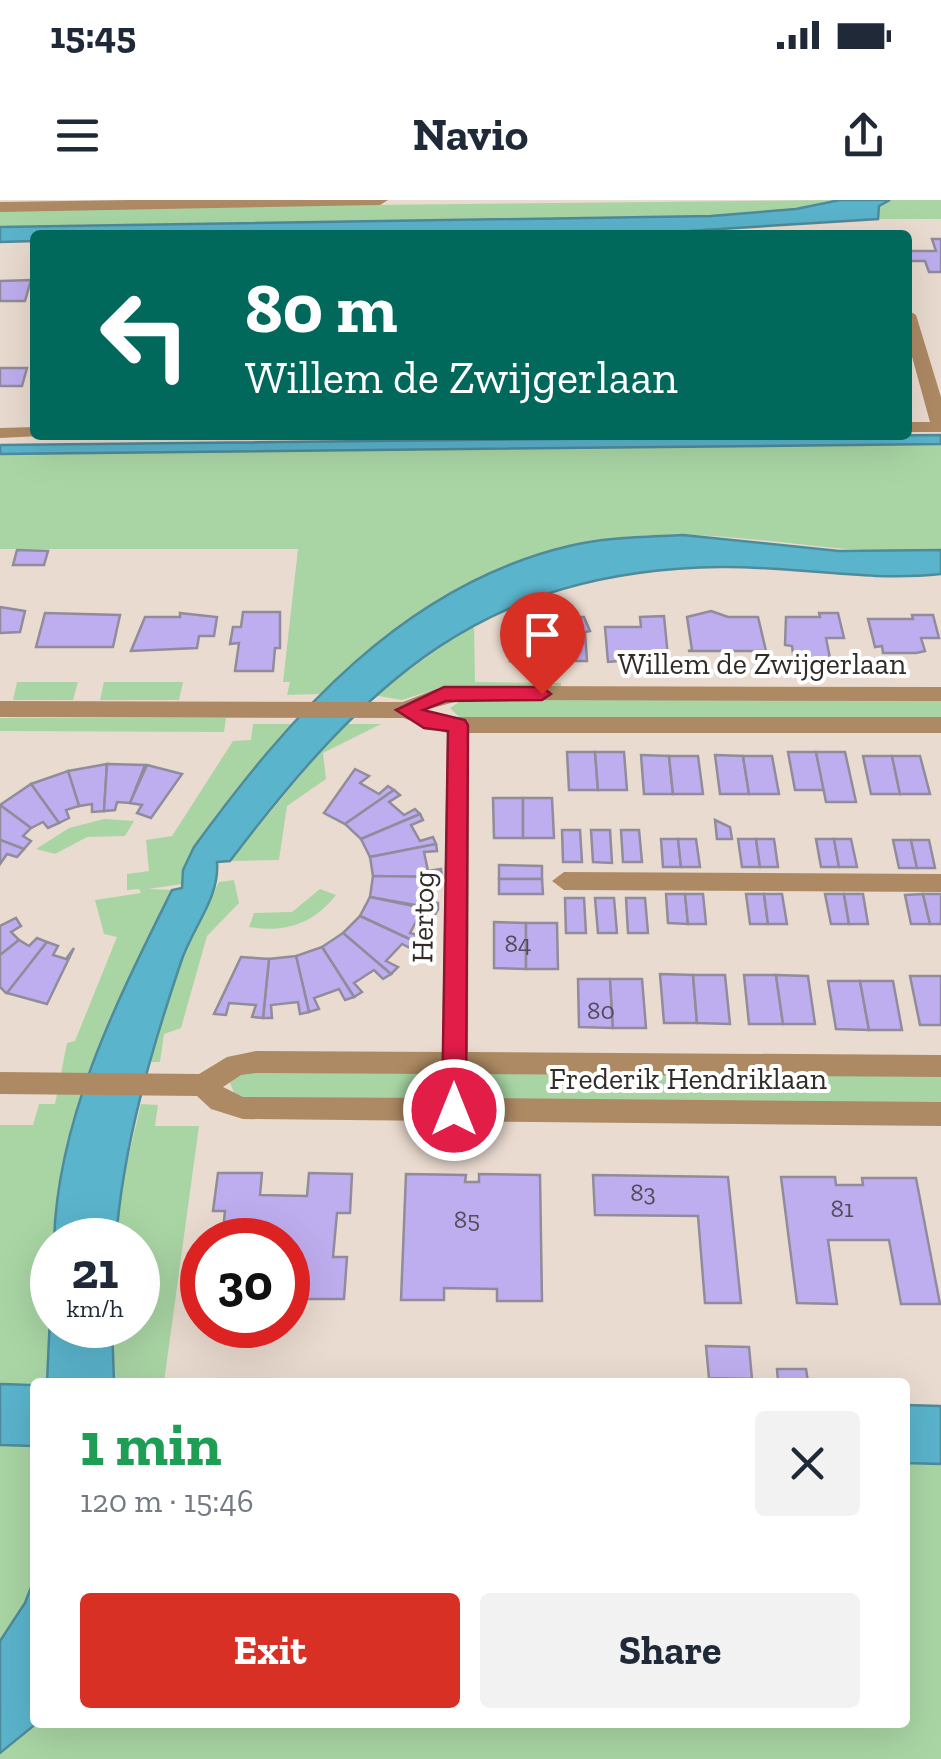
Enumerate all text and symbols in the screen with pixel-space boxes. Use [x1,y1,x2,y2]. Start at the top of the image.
text: 15:45 [50,12,136,58]
icon: menu [50,108,105,163]
text: Navio [413,108,528,162]
icon: share [836,108,891,163]
text: 80 m [245,266,397,350]
icon: left [80,270,210,400]
text: Willem de Zwijgerlaan [245,351,678,405]
pin [500,592,585,695]
icon: arrive [515,607,570,662]
street label: Willem de Zwijgerlaan [618,646,906,682]
street label: Hertog [404,871,442,963]
house number: 84 [505,928,531,958]
house number: 80 [587,995,615,1025]
position arrow [402,1058,506,1162]
street label: Frederik Hendriklaan [549,1061,827,1097]
house number: 83 [630,1177,656,1207]
house number: 81 [830,1193,854,1223]
house number: 85 [454,1204,480,1234]
speed limit sign: 30 [180,1218,310,1348]
text: 21 [71,1241,119,1301]
text: km/h [66,1293,124,1323]
text: 1 min [80,1408,222,1480]
button: close [755,1411,860,1516]
text: 120 m · 15:46 [80,1482,254,1520]
button: Exit [80,1593,460,1708]
button: Share [480,1593,860,1708]

